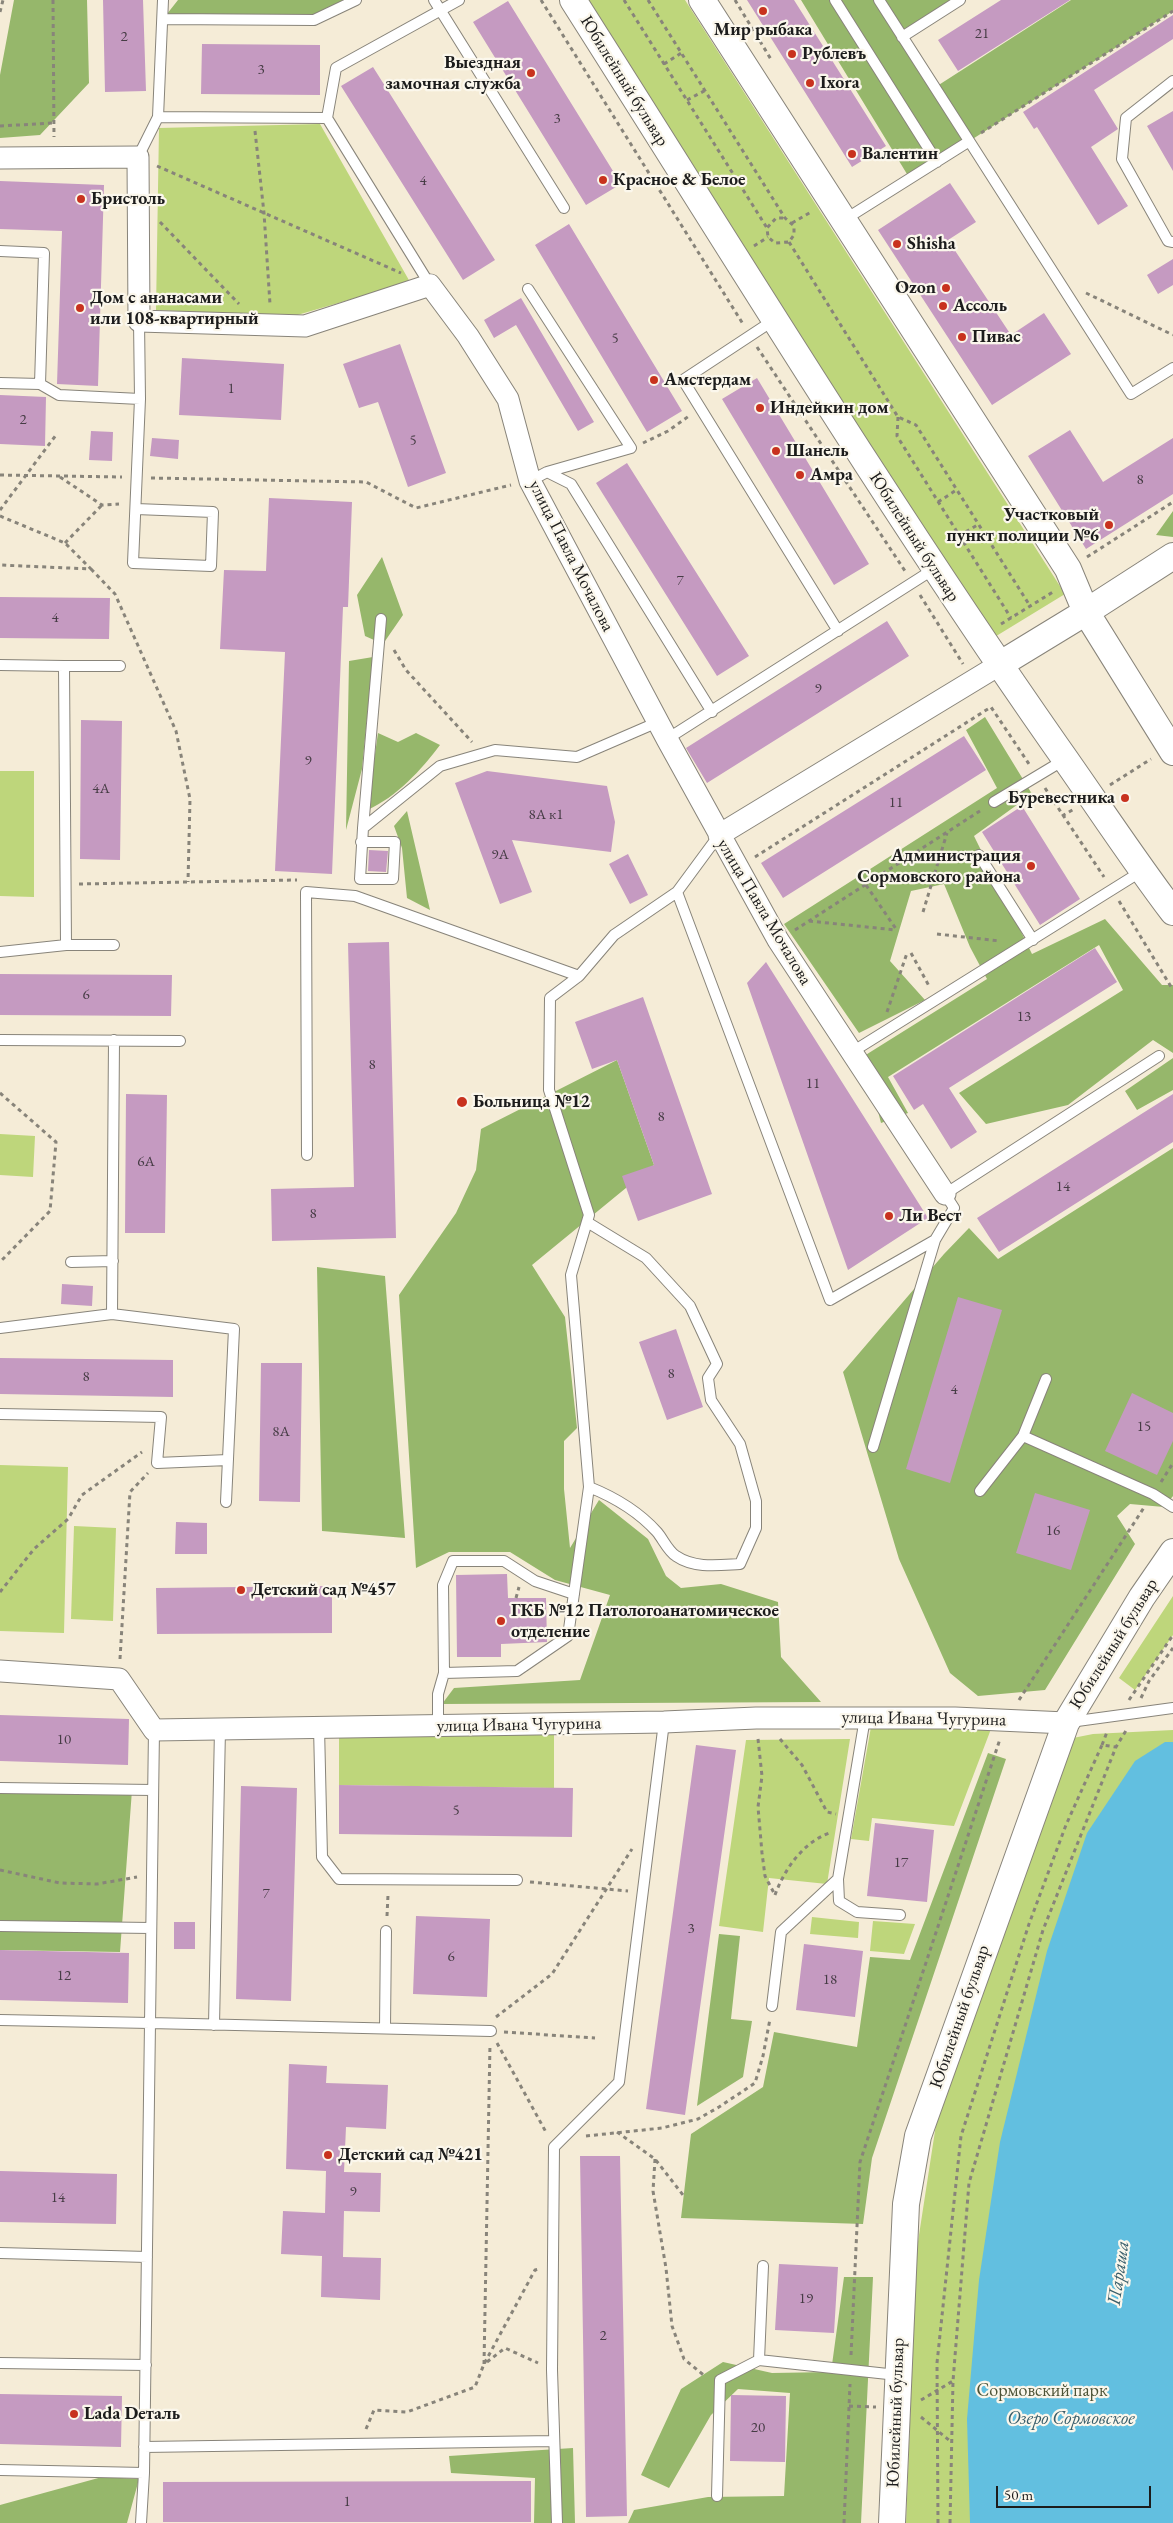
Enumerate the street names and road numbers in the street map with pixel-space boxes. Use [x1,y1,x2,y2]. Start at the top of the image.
street label: Юбилейный бульвар [575,11,673,151]
street label: Юбилейный бульвар [864,468,964,606]
street label: улица Павла Мочалова [523,477,619,635]
street label: улица Павла Мочалова [712,835,816,989]
street label: Юбилейный бульвар [1065,1574,1163,1714]
street label: улица Ивана Чугурина [841,1707,1007,1731]
street label: улица Ивана Чугурина [436,1713,602,1737]
street label: Юбилейный бульвар [925,1942,995,2092]
street label: Юбилейный бульвар [883,2337,909,2489]

